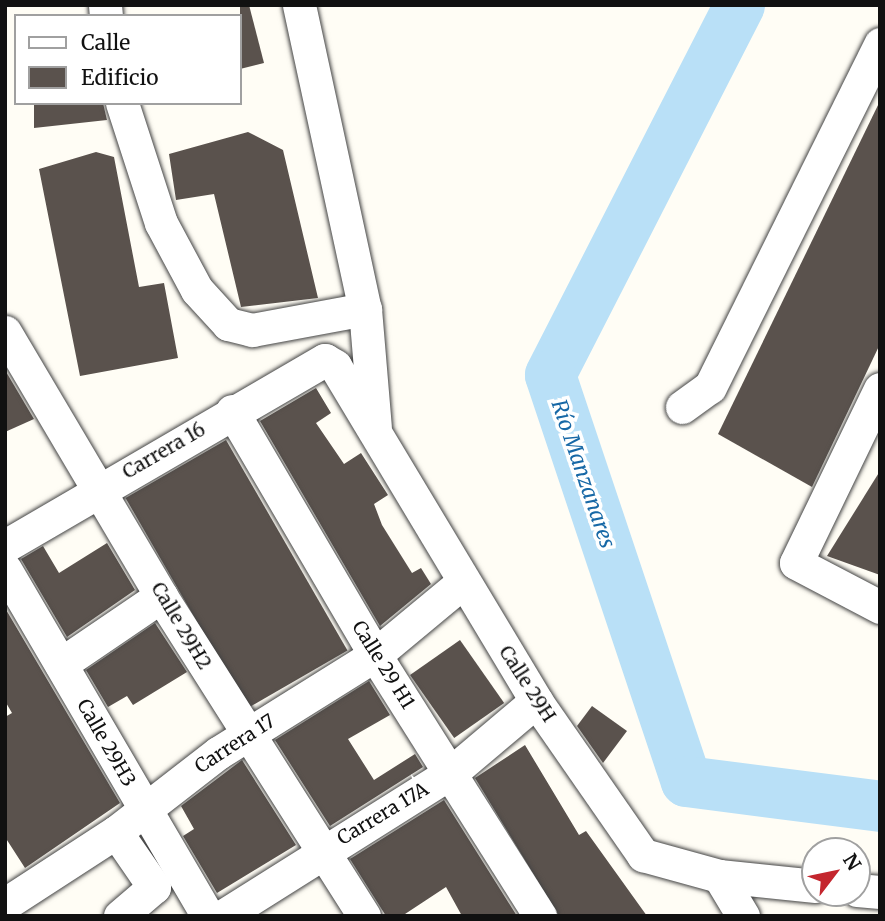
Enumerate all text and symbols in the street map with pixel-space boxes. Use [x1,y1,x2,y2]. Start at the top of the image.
legend [14,14,242,105]
text: Calle [81,29,130,56]
text: Edificio [81,64,158,91]
water label: Río Manzanares [546,396,620,552]
street label: Carrera 16 [119,418,209,484]
street label: Calle 29H2 [146,578,216,674]
street label: Calle 29 H1 [347,617,419,713]
street label: Calle 29H [494,642,560,726]
street label: Calle 29H3 [72,695,140,791]
street label: Carrera 17 [191,710,279,778]
street label: Carrera 17A [333,778,433,850]
north arrow [801,837,871,907]
text: N [838,849,866,875]

